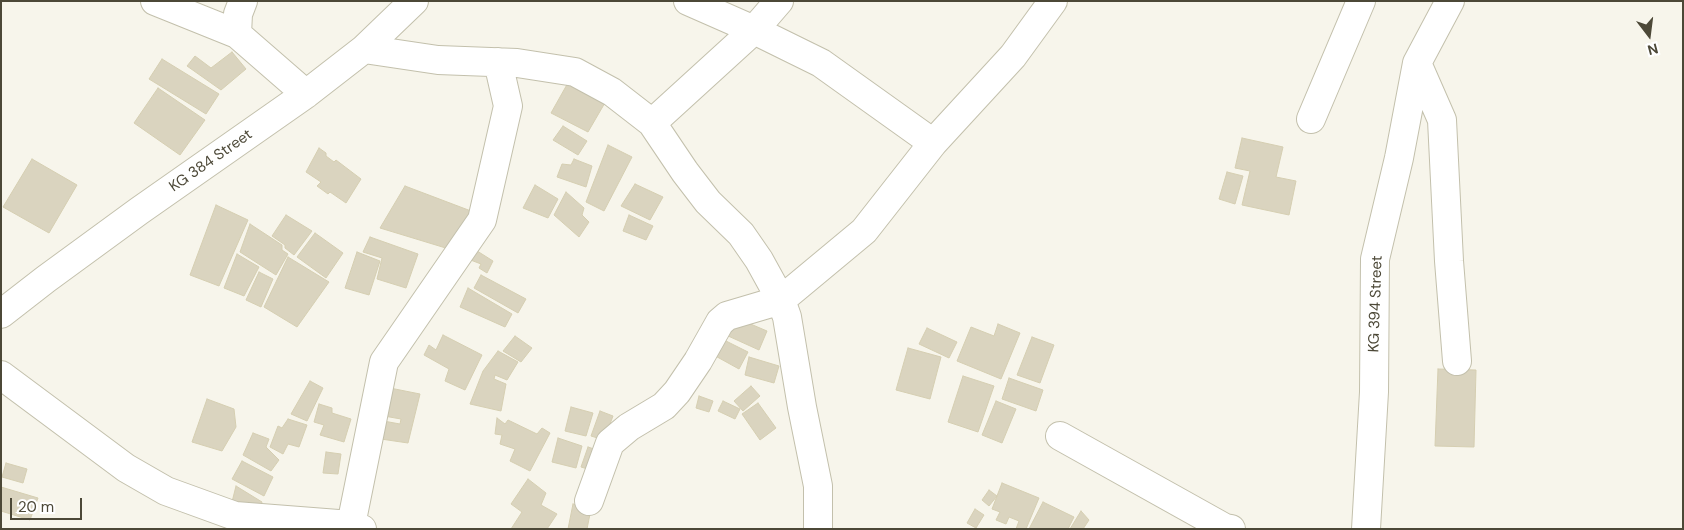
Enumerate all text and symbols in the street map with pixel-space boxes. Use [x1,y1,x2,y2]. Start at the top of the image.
north arrow [1624,10,1674,60]
text: N [1646,39,1660,60]
street label: KG 384 Street [166,126,256,196]
street label: KG 394 Street [1365,255,1387,353]
scale bar [12,488,85,520]
text: 20 m [18,497,54,517]

